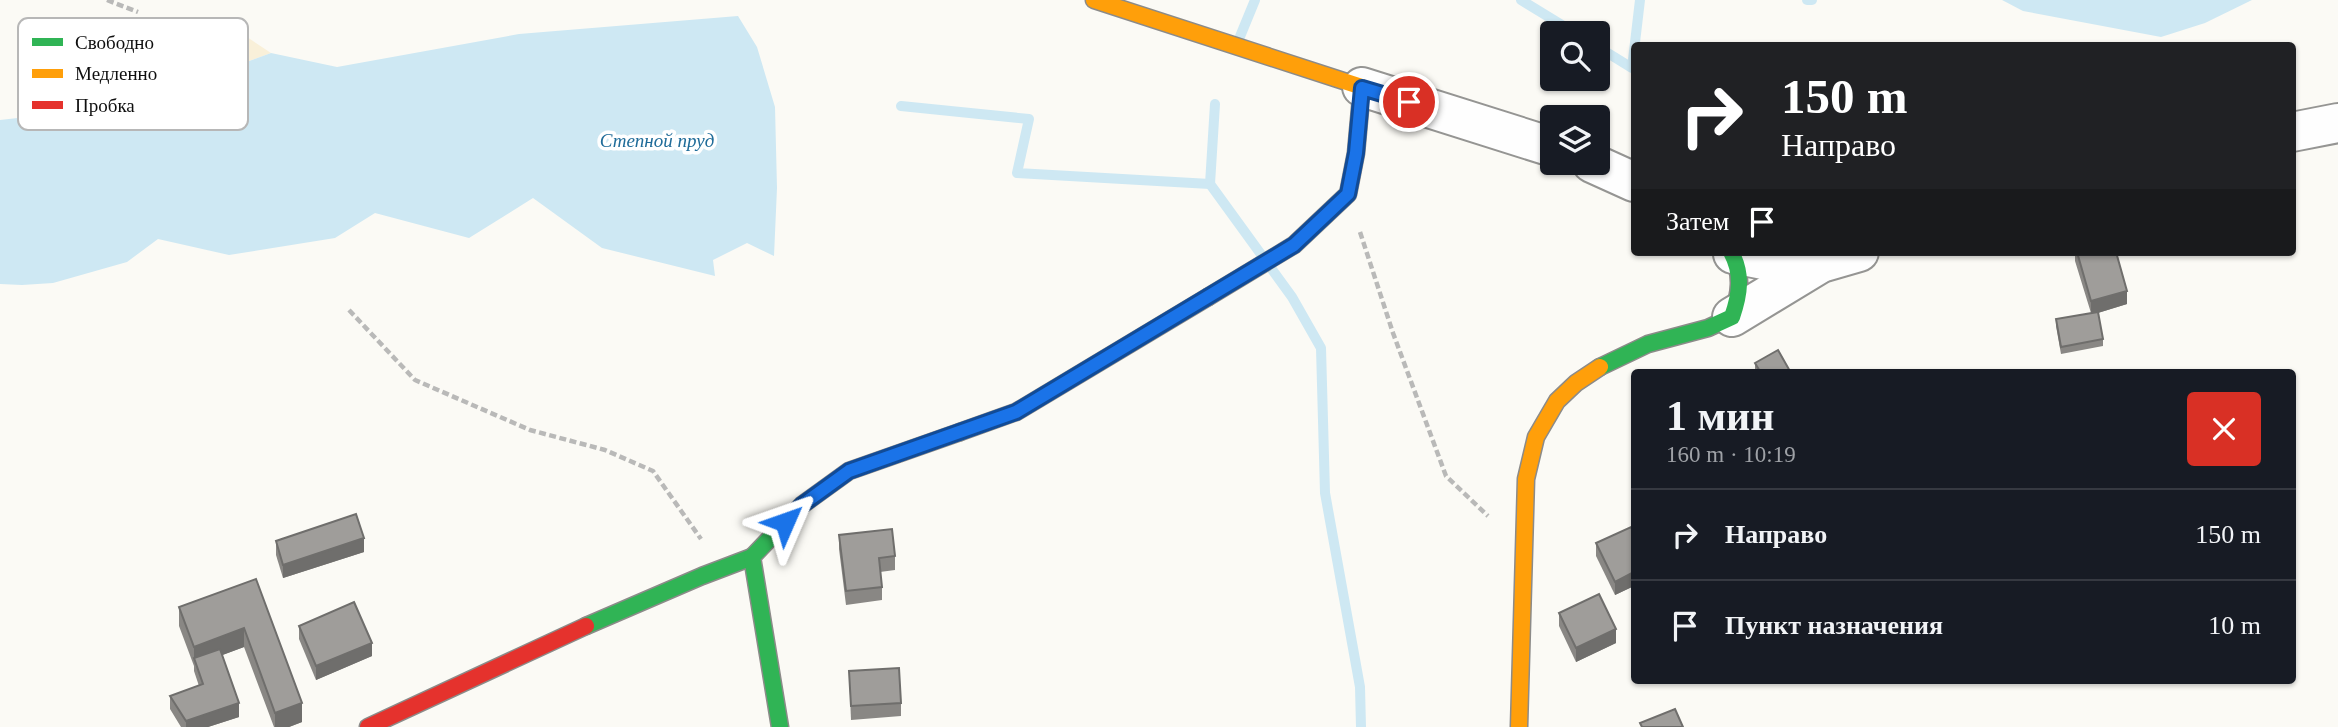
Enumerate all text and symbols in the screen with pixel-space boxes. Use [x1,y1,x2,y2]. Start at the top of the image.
legend [18,18,248,130]
map controls [1540,21,1610,175]
button: search [1540,21,1610,91]
text: Свободно [75,32,154,53]
text: Медленно [75,63,157,84]
text: 150 m [1781,69,1908,124]
icon: right [1666,70,1757,161]
pin [1379,72,1439,132]
icon: arrive [1390,83,1428,121]
text: Пробка [75,95,135,116]
button: layers [1540,105,1610,175]
text: Направо [1781,127,1896,163]
water label: Степной пруд [600,130,714,151]
icon: arrive [1743,203,1781,241]
text: Затем [1666,207,1729,236]
button: close [2187,392,2261,466]
text: 1 мин [1666,393,1775,439]
text: 160 m · 10:19 [1666,442,1796,467]
position arrow [748,485,822,559]
icon: right [1666,516,1704,554]
text: Направо [1725,520,1827,549]
text: 150 m [2195,520,2261,549]
icon: arrive [1666,607,1704,645]
text: Пункт назначения [1725,611,1943,640]
text: 10 m [2208,611,2261,640]

